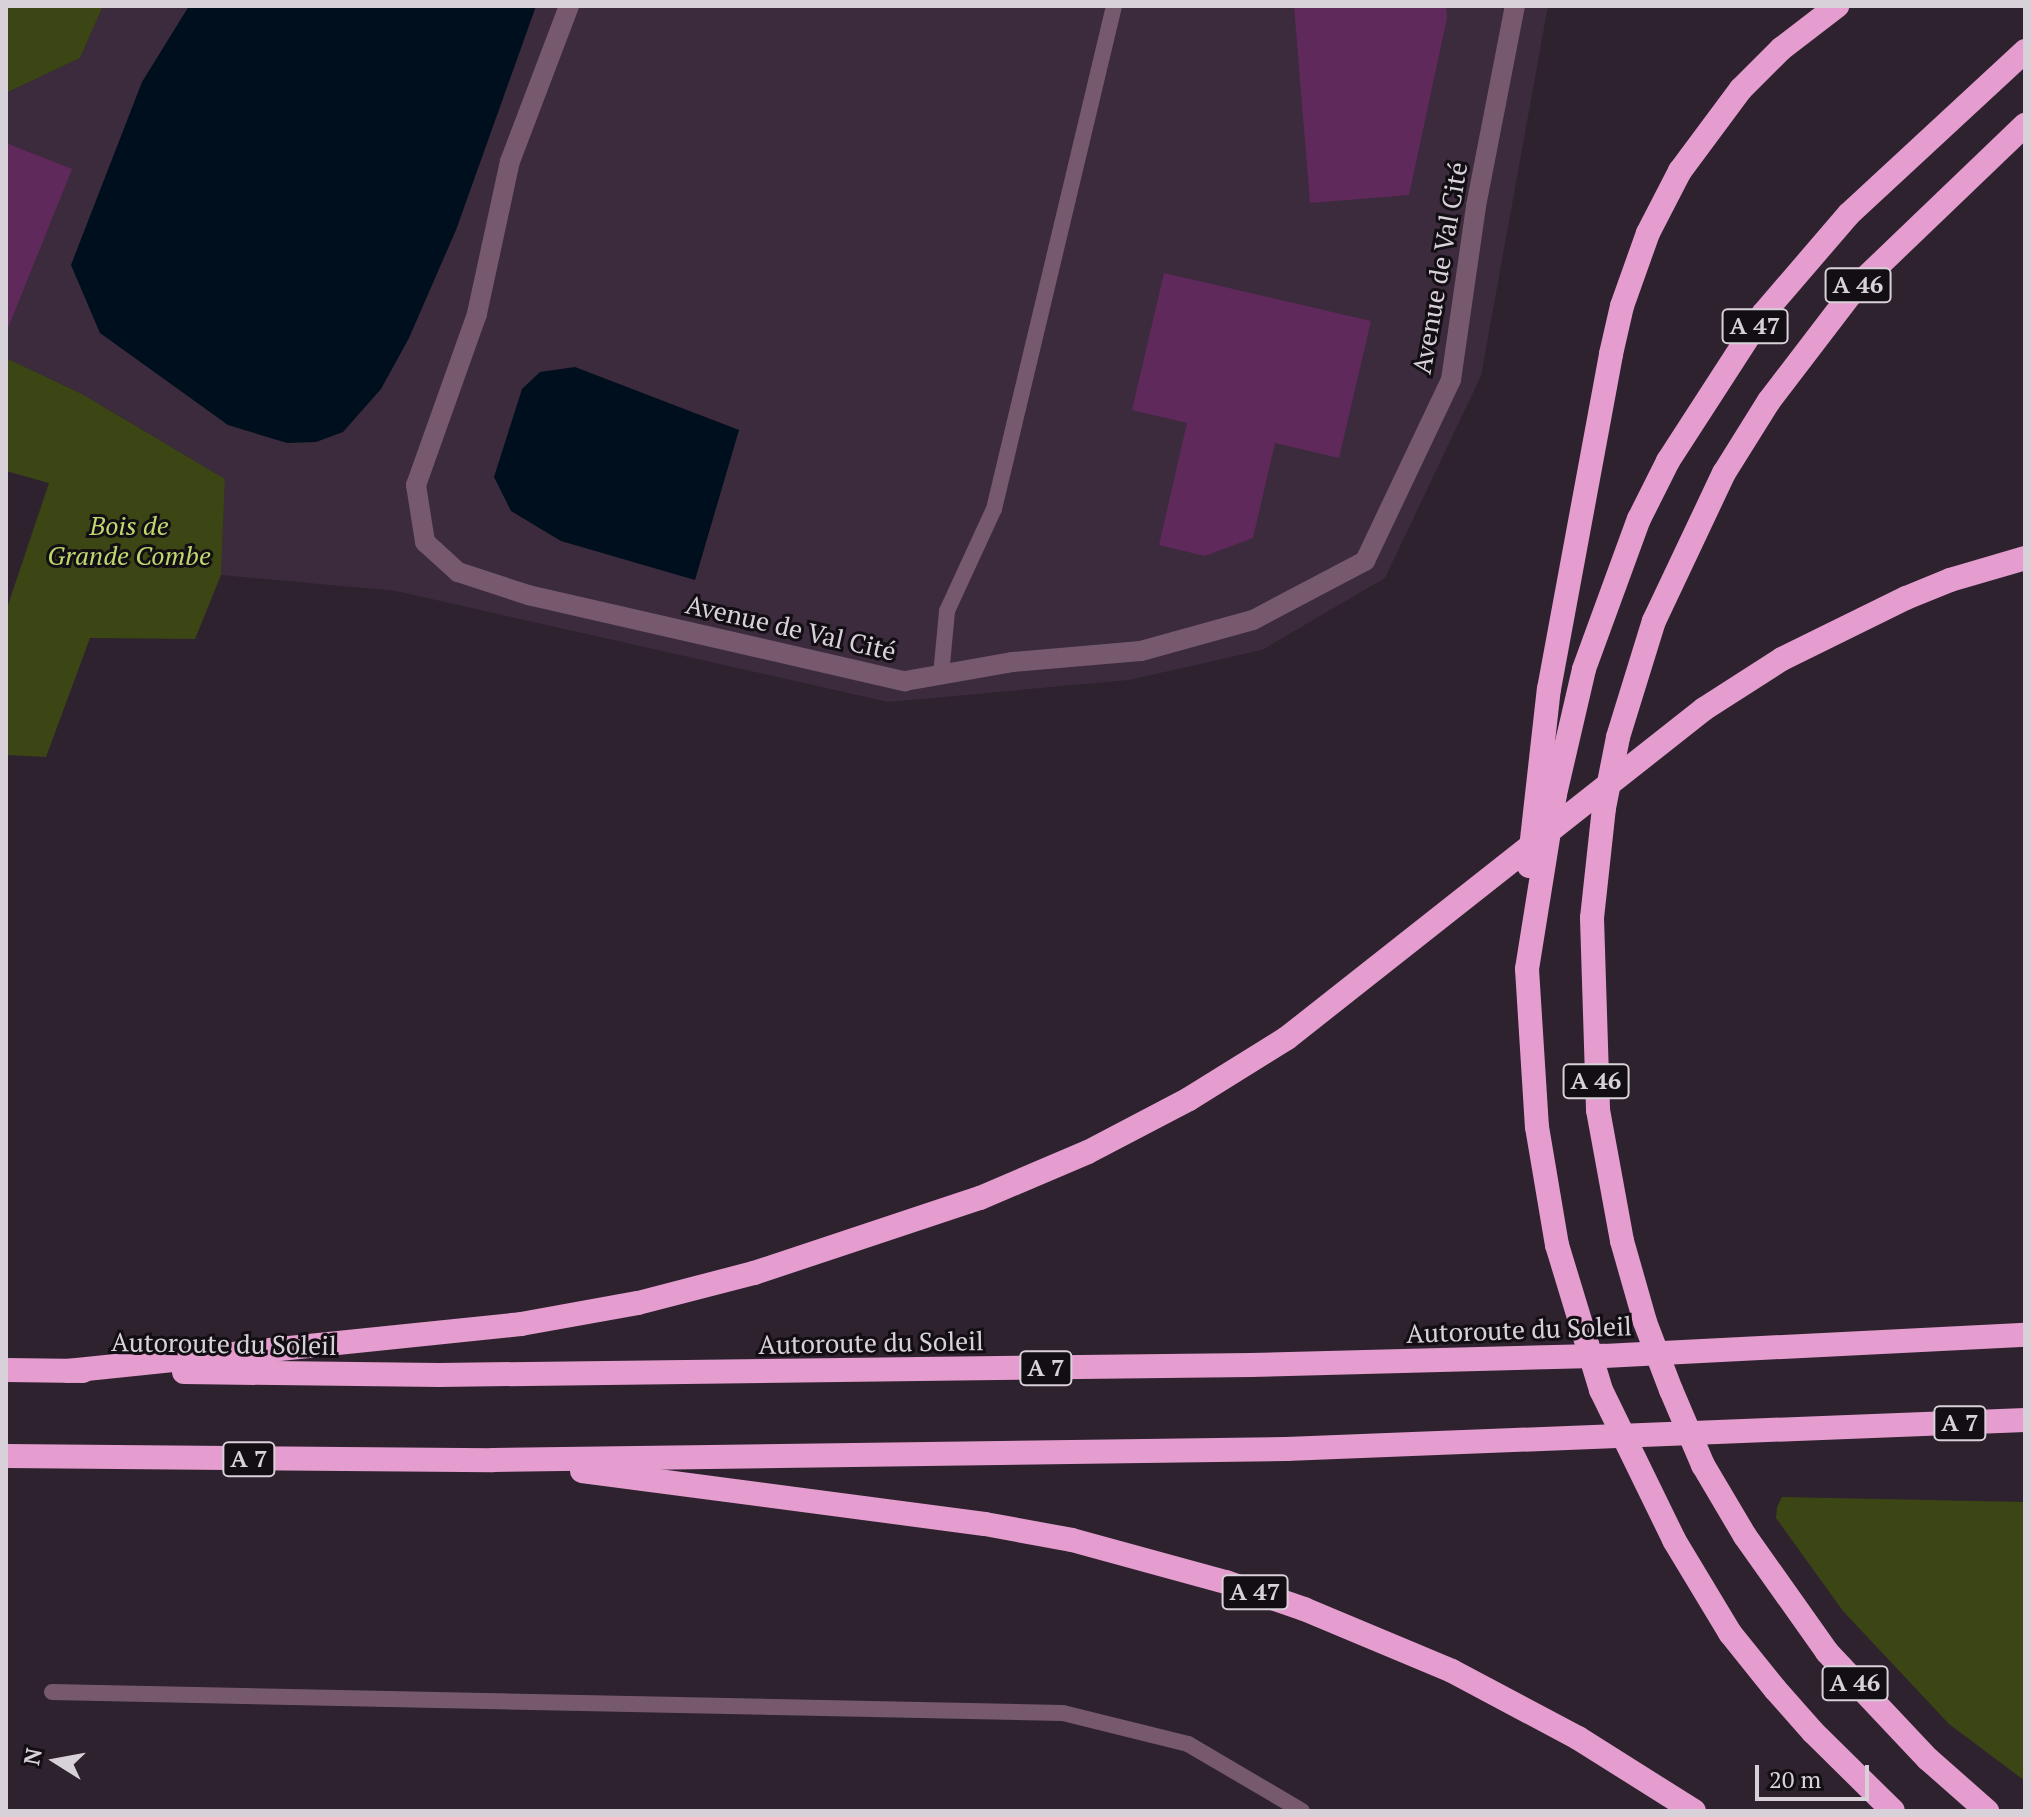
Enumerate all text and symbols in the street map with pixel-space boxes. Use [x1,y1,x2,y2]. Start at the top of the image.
street label: Avenue de Val Cité [1406,159,1474,377]
road number: A 46 [1824,265,1892,305]
road number: A 47 [1721,306,1789,346]
park label: Bois de Grande Combe [47,510,211,572]
street label: Avenue de Val Cité [682,589,900,667]
road number: A 46 [1562,1061,1630,1101]
street label: Autoroute du Soleil [1406,1310,1632,1350]
street label: Autoroute du Soleil [758,1325,984,1361]
street label: Autoroute du Soleil [111,1326,337,1362]
road number: A 7 [1018,1348,1074,1388]
road number: A 7 [1932,1403,1988,1443]
road number: A 7 [221,1439,277,1479]
road number: A 47 [1221,1572,1289,1612]
road number: A 46 [1821,1663,1889,1703]
north arrow [16,1721,96,1801]
text: N [16,1745,48,1767]
scale bar [1759,1749,1873,1799]
text: 20 m [1769,1763,1821,1795]

